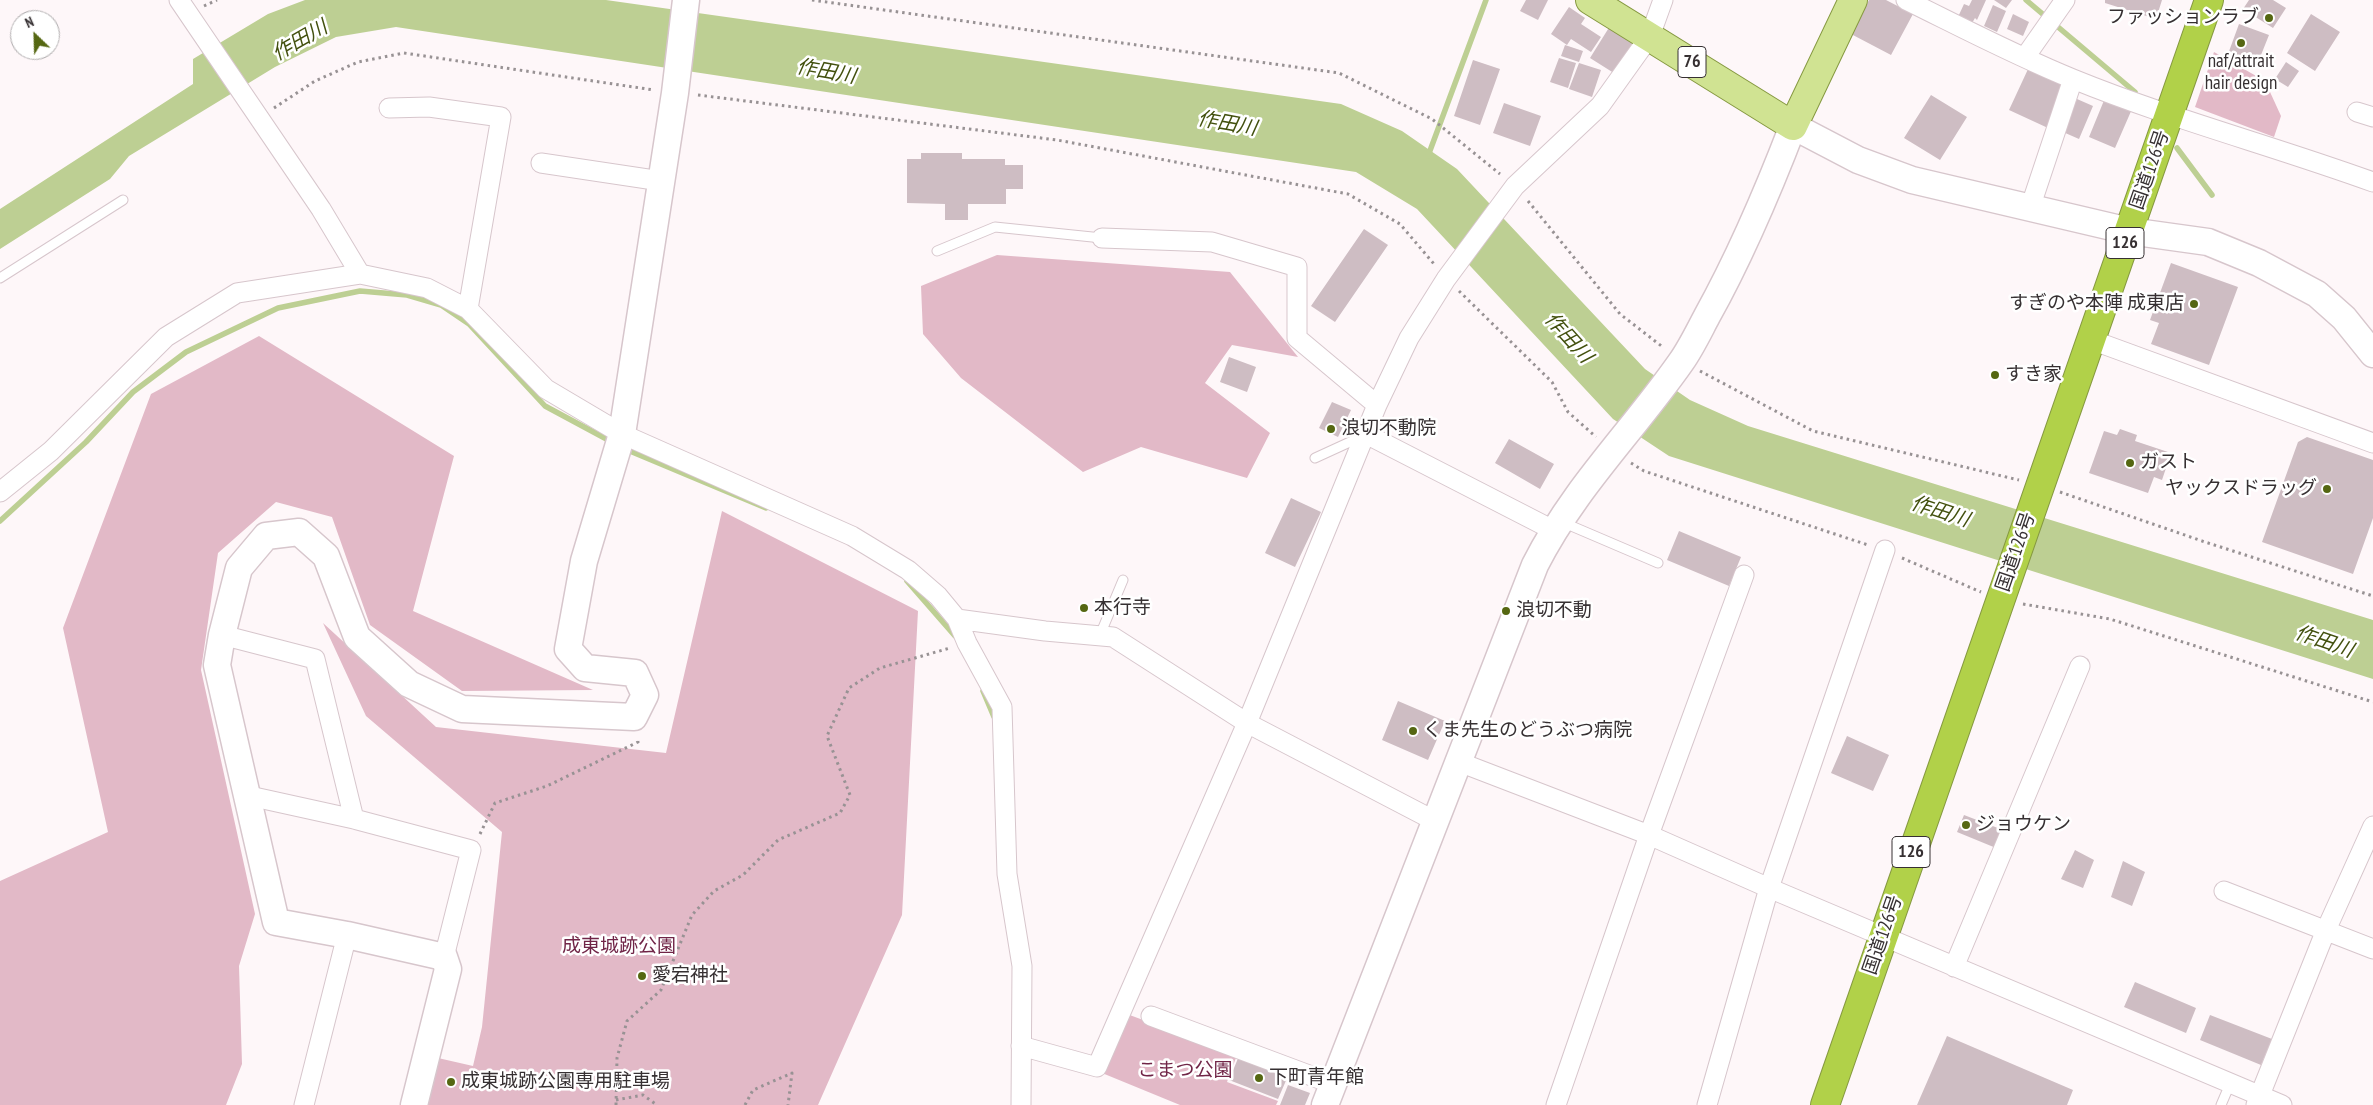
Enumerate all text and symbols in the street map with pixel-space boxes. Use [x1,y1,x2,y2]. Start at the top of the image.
place label: ファッションラブ [2107,7,2259,29]
north arrow [10,10,60,60]
text: N [22,12,36,32]
marker: ファッションラブ [2263,12,2275,24]
water label: 作田川 [268,16,332,66]
marker: naf/attrait hair design [2235,37,2247,49]
road number: 76 [1678,46,1706,78]
place label: naf/attrait hair design [2205,51,2277,95]
water label: 作田川 [794,55,858,89]
water label: 作田川 [1195,107,1259,141]
street label: 国道126号 [2126,127,2174,213]
road number: 126 [2106,228,2144,258]
place label: すぎのや本陣 成東店 [2009,293,2184,315]
marker: すぎのや本陣 成東店 [2188,298,2200,310]
water label: 作田川 [1539,308,1597,368]
place label: すき家 [2005,364,2062,386]
marker: すき家 [1989,369,2001,381]
place label: 浪切不動院 [1341,418,1436,440]
marker: 浪切不動院 [1325,423,1337,435]
place label: ガスト [2140,452,2197,474]
marker: ガスト [2124,457,2136,469]
place label: ヤックスドラッグ [2165,478,2317,500]
marker: ヤックスドラッグ [2321,483,2333,495]
water label: 作田川 [1908,491,1972,533]
street label: 国道126号 [1992,509,2040,595]
place label: 本行寺 [1094,597,1151,619]
place label: 浪切不動 [1516,600,1592,622]
marker: 本行寺 [1078,602,1090,614]
marker: 浪切不動 [1500,605,1512,617]
water label: 作田川 [2292,621,2356,663]
place label: くま先生のどうぶつ病院 [1423,720,1632,742]
marker: くま先生のどうぶつ病院 [1407,725,1419,737]
place label: ジョウケン [1976,814,2071,836]
marker: ジョウケン [1960,819,1972,831]
road number: 126 [1892,836,1930,868]
street label: 国道126号 [1859,892,1907,978]
park label: 成東城跡公園 [562,936,676,958]
place label: 愛宕神社 [652,965,728,987]
marker: 愛宕神社 [636,970,648,982]
park label: こまつ公園 [1138,1060,1232,1082]
place label: 下町青年館 [1269,1067,1364,1089]
place label: 成東城跡公園専用駐車場 [461,1071,670,1093]
marker: 下町青年館 [1253,1072,1265,1084]
marker: 成東城跡公園専用駐車場 [445,1076,457,1088]

